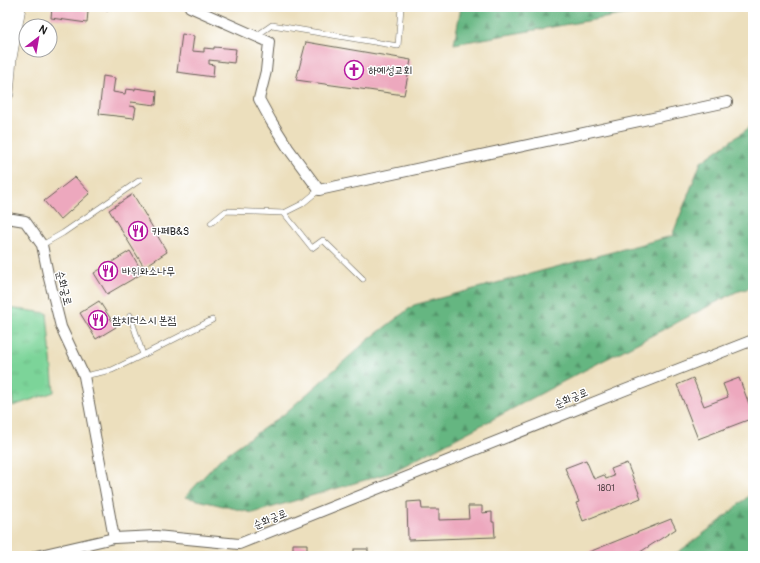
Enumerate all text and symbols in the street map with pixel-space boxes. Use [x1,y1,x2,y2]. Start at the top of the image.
north arrow [18,18,58,58]
text: N [36,22,50,38]
church icon: 하예성교회 [343,59,365,81]
place label: 하예성교회 [368,64,412,77]
restaurant icon: 카페B&S [127,220,149,242]
place label: 카페B&S [152,225,189,238]
restaurant icon: 바위와소나무 [97,260,119,282]
place label: 바위와소나무 [122,265,175,278]
street label: 순화궁로 [53,269,75,307]
restaurant icon: 참치더스시 본점 [87,309,109,331]
place label: 참치더스시 본점 [112,314,176,327]
street label: 순화궁로 [552,385,590,411]
house number: 1801 [597,483,615,494]
street label: 순화궁로 [251,506,289,532]

